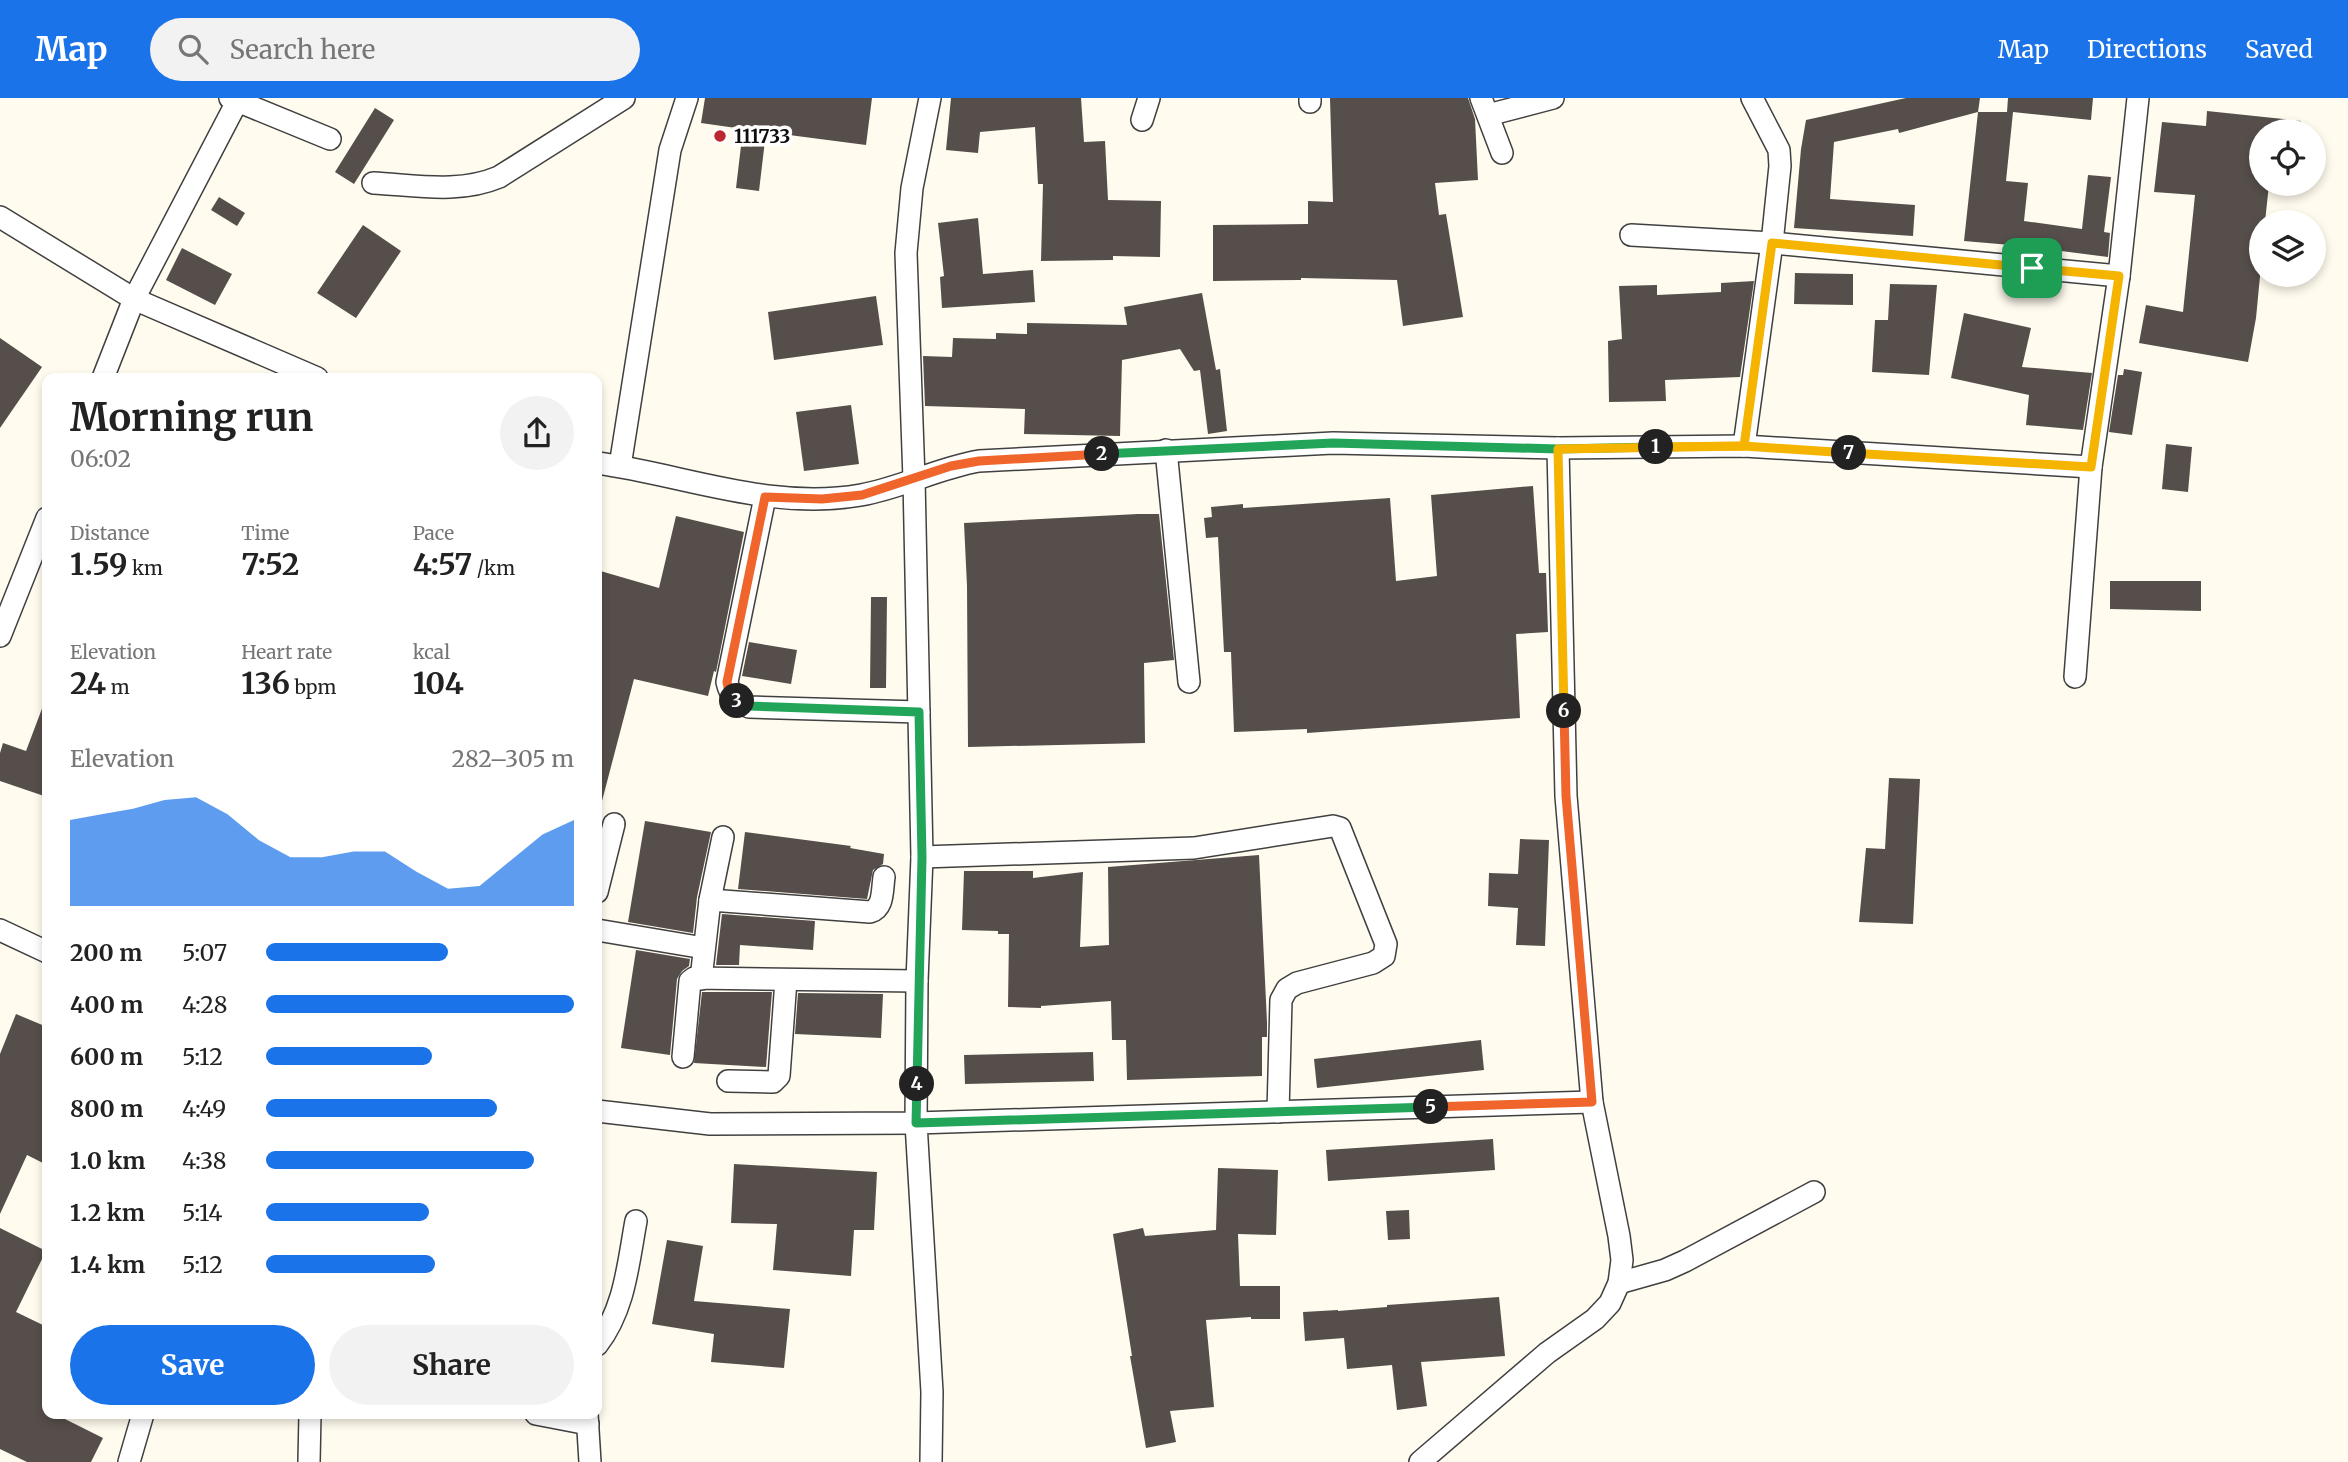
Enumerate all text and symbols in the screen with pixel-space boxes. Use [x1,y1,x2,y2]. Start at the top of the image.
search box [150,18,640,81]
text: Map [35,29,108,70]
icon: search [174,30,212,68]
text: Search here [230,33,375,66]
text: Map [1998,34,2049,65]
text: Directions [2087,34,2207,65]
text: Saved [2245,34,2313,65]
map controls [2249,119,2326,287]
button: locate [2249,119,2326,196]
place label: 111733 [734,124,790,148]
marker: 111733 [712,128,728,144]
button: layers [2249,210,2326,287]
pin [2002,238,2062,298]
icon: arrive [2013,249,2051,287]
text: Morning run [70,394,313,441]
button: share [500,396,574,470]
pin: 1 [1638,430,1674,464]
text: 1 [1651,434,1660,458]
pin: 2 [1084,436,1120,472]
pin: 7 [1832,436,1867,470]
text: 7 [1843,440,1854,464]
text: 2 [1096,441,1107,465]
text: 06:02 [70,444,131,473]
text: Distance [70,521,149,545]
text: Time [241,521,290,545]
text: Pace [413,521,454,545]
text: 1.59 [70,545,128,583]
text: 7:52 [241,545,299,583]
text: 4:57 [413,545,472,583]
text: km [128,556,163,580]
text: /km [472,556,515,580]
text: Elevation [70,640,156,664]
text: Heart rate [241,640,332,664]
text: kcal [413,640,450,664]
text: 24 [70,664,106,702]
text: 136 [241,664,290,702]
text: 104 [413,664,464,702]
text: m [106,675,130,699]
text: bpm [290,675,336,699]
pin: 3 [720,684,754,718]
text: 3 [731,688,742,712]
pin: 6 [1546,694,1582,728]
text: 6 [1558,698,1569,722]
text: Elevation [70,744,174,773]
text: 282–305 m [452,744,574,773]
text: 200 m [70,938,142,967]
text: 5:07 [182,938,227,967]
text: 400 m [70,990,144,1019]
text: 4:28 [182,990,227,1019]
text: 600 m [70,1042,143,1071]
text: 5:12 [182,1042,223,1071]
pin: 4 [900,1066,934,1102]
text: 4 [910,1071,923,1095]
pin: 5 [1414,1090,1448,1124]
text: 800 m [70,1094,143,1123]
text: 4:49 [182,1094,226,1123]
text: 5 [1425,1094,1436,1118]
text: 1.0 km [70,1146,145,1175]
text: 4:38 [182,1146,227,1175]
text: 1.2 km [70,1198,145,1227]
text: 5:14 [182,1198,222,1227]
text: 1.4 km [70,1250,145,1279]
text: 5:12 [182,1250,223,1279]
button: Save [70,1325,315,1405]
button: Share [329,1325,574,1405]

